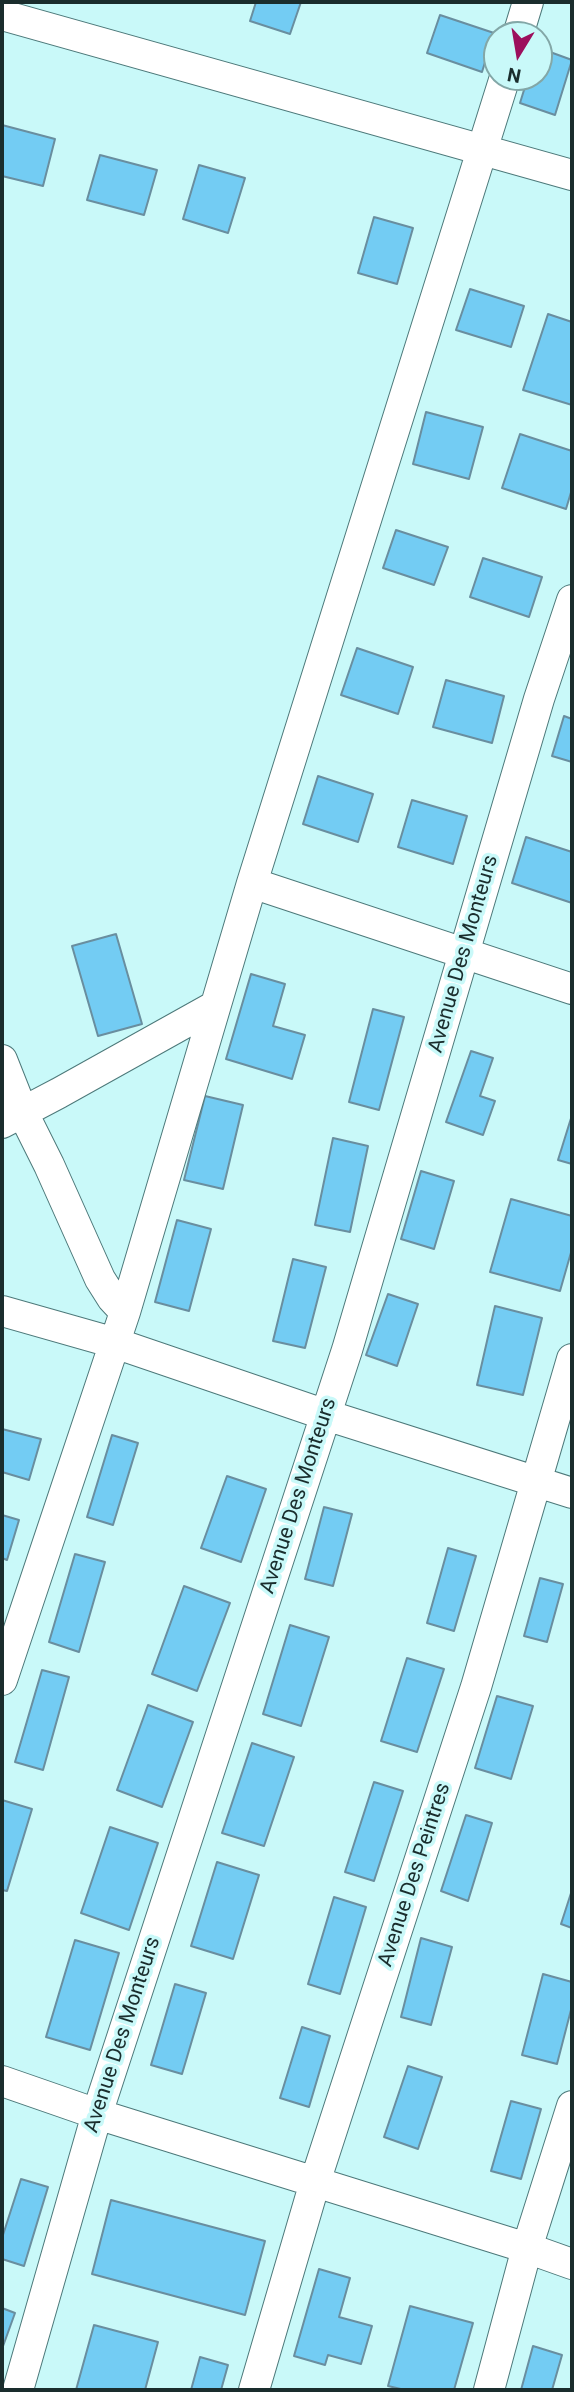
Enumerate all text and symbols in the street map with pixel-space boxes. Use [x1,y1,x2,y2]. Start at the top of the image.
north arrow [483,21,553,91]
text: N [506,63,523,88]
street label: Avenue Des Monteurs [424,852,504,1056]
street label: Avenue Des Monteurs [255,1395,343,1597]
street label: Avenue Des Peintres [373,1780,457,1970]
street label: Avenue Des Monteurs [79,1934,167,2136]

